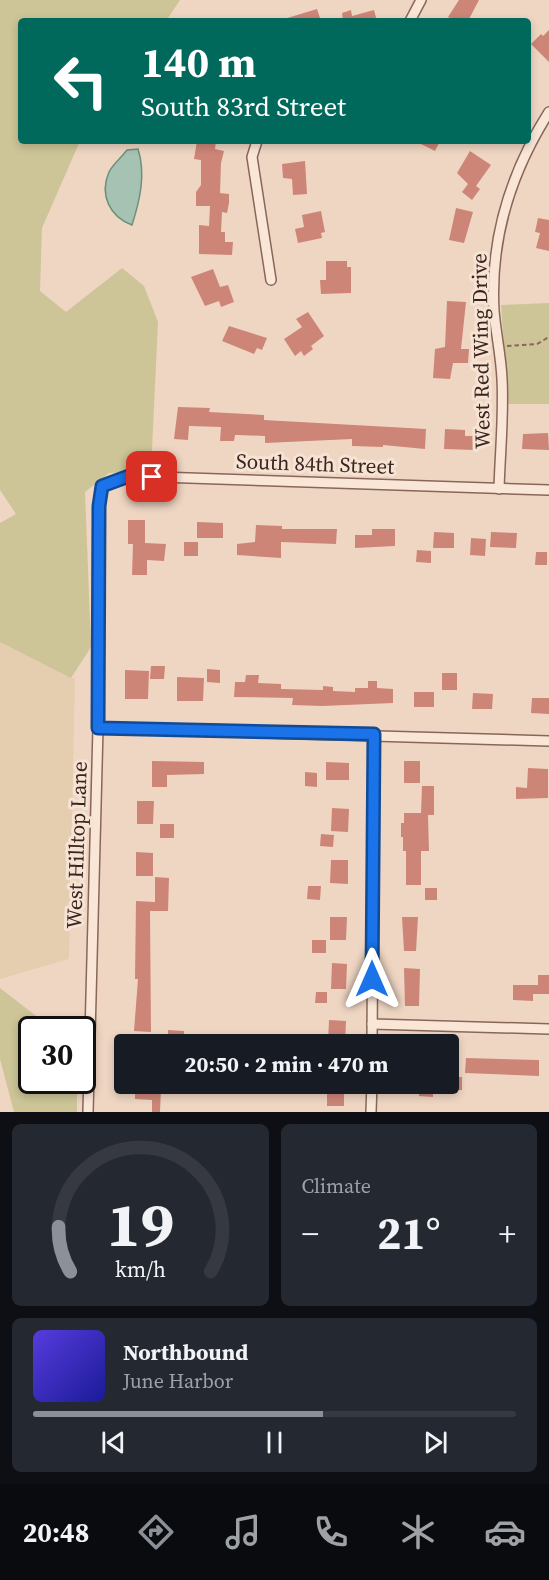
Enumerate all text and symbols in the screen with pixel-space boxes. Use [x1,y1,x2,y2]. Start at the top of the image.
text: 140 m [141,33,256,91]
icon: left [42,42,120,120]
text: South 83rd Street [141,88,346,125]
street label: West Red Wing Drive [464,253,497,449]
street label: South 84th Street [235,446,395,481]
pin [126,451,177,502]
icon: arrive [135,460,168,493]
street label: West Hilltop Lane [59,761,94,929]
position arrow [340,947,404,1011]
speed limit sign: 30 [18,1016,96,1094]
text: 20:50 · 2 min · 470 m [185,1049,388,1079]
text: Climate [302,1172,371,1200]
text: 19 [106,1181,174,1267]
text: 21° [377,1202,441,1264]
text: − [302,1211,319,1256]
text: + [498,1211,516,1256]
text: km/h [115,1255,166,1284]
text: Northbound [123,1337,248,1367]
text: June Harbor [123,1367,233,1395]
icon: previous [97,1426,130,1459]
icon: pause [258,1426,291,1459]
icon: next [419,1426,452,1459]
icon: directions [135,1511,177,1553]
icon: music [222,1511,264,1553]
icon: phone [310,1511,352,1553]
icon: climate [397,1511,439,1553]
icon: car [484,1511,526,1553]
text: 20:48 [23,1514,89,1551]

